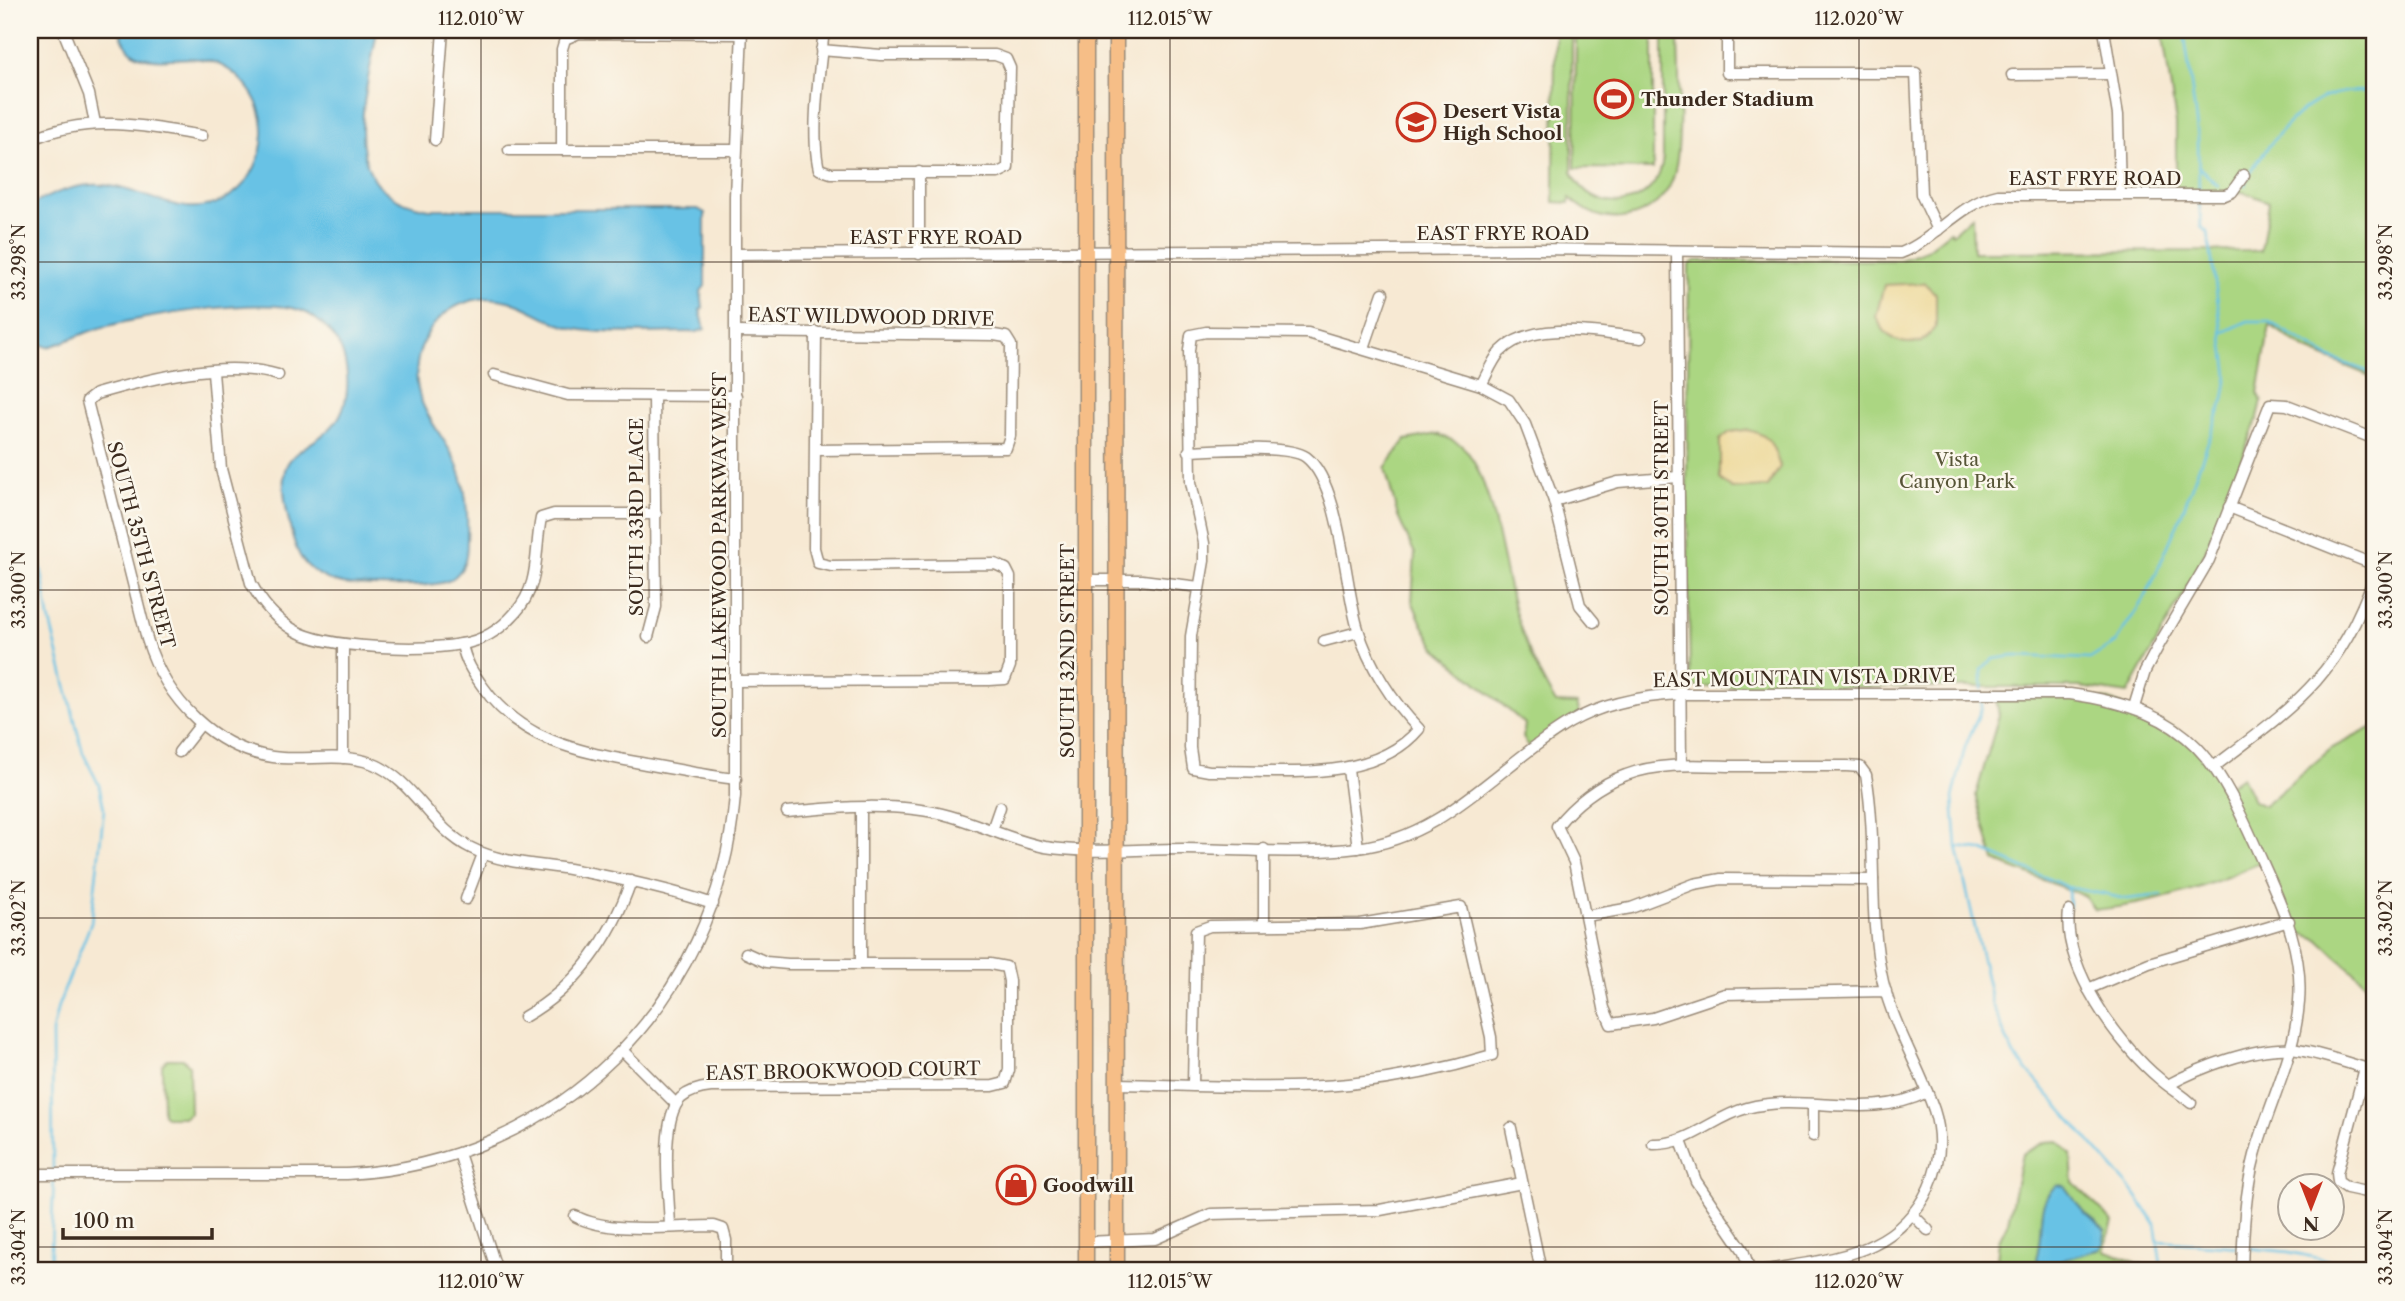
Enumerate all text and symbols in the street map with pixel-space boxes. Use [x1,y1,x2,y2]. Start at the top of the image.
text: 112.010°W [438,8,525,30]
text: 112.015°W [1128,8,1213,30]
text: 112.020°W [1815,8,1905,30]
sports icon: Thunder Stadium [1593,78,1635,120]
place label: Thunder Stadium [1641,88,1814,111]
place label: Desert Vista High School [1443,100,1563,145]
school or university icon: Desert Vista High School [1395,101,1437,143]
street label: EAST FRYE ROAD [2009,167,2181,190]
street label: EAST FRYE ROAD [1417,222,1589,245]
text: 33.298°N [8,223,30,300]
text: 33.298°N [2375,223,2397,300]
street label: EAST FRYE ROAD [850,226,1022,249]
street label: EAST WILDWOOD DRIVE [747,303,995,331]
street label: SOUTH LAKEWOOD PARKWAY WEST [708,371,731,738]
street label: SOUTH 30TH STREET [1650,400,1673,616]
street label: SOUTH 33RD PLACE [625,418,648,616]
street label: SOUTH 35TH STREET [102,439,180,652]
park label: Vista Canyon Park [1899,448,2016,493]
street label: SOUTH 32ND STREET [1056,543,1079,758]
text: 33.300°N [8,551,30,629]
text: 33.300°N [2375,551,2397,629]
street label: EAST MOUNTAIN VISTA DRIVE [1652,664,1956,692]
text: 33.302°N [8,879,30,957]
text: 33.302°N [2375,879,2397,957]
street label: EAST BROOKWOOD COURT [705,1057,982,1085]
shop icon: Goodwill [995,1164,1037,1206]
north arrow [2276,1172,2346,1242]
place label: Goodwill [1043,1174,1134,1197]
scale bar [63,1196,212,1240]
text: 33.304°N [8,1208,30,1285]
text: 100 m [74,1208,135,1233]
text: 33.304°N [2375,1208,2397,1285]
text: N [2303,1212,2319,1235]
text: 112.010°W [438,1271,525,1293]
text: 112.015°W [1128,1271,1213,1293]
text: 112.020°W [1815,1271,1905,1293]

